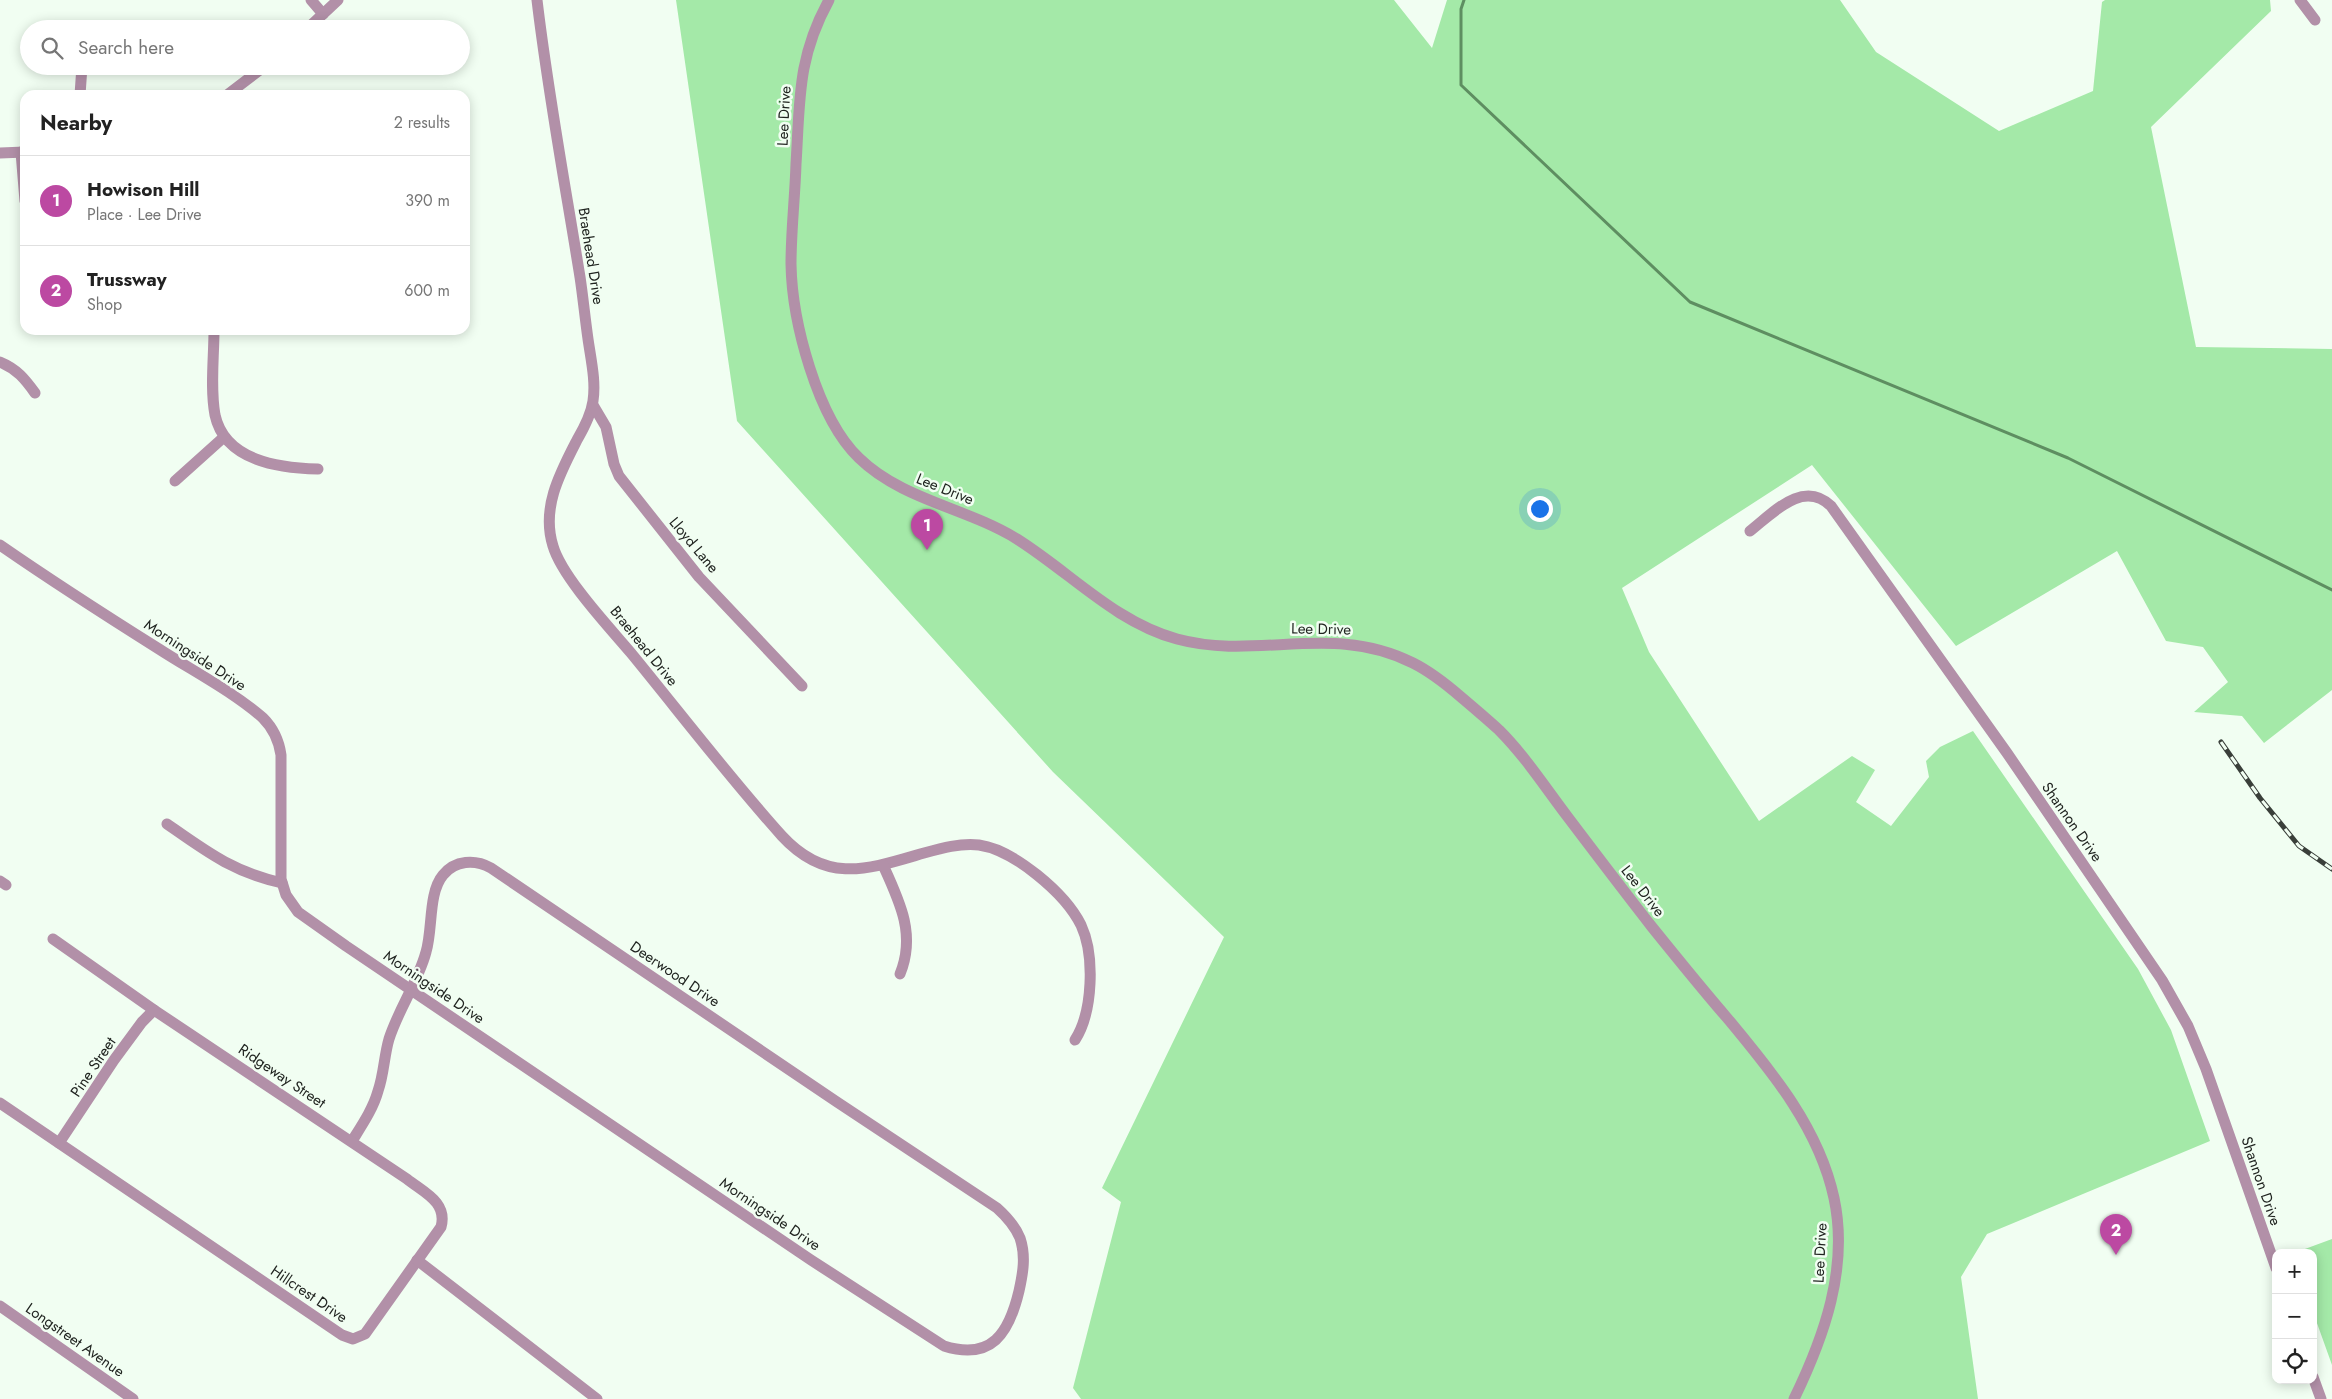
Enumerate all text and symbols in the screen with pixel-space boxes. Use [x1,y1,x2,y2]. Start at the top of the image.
search box [20,20,470,75]
icon: search [38,34,66,62]
text: Search here [78,34,174,61]
street label: Lee Drive [771,85,797,147]
text: Nearby [40,108,112,138]
text: 2 results [394,111,450,134]
text: Howison Hill [87,176,200,203]
text: 1 [52,189,60,212]
text: 390 m [405,189,450,212]
text: Place · Lee Drive [87,203,201,226]
street label: Braehead Drive [572,206,610,306]
text: Trussway [87,266,167,293]
text: 2 [51,279,61,302]
text: 600 m [404,279,450,302]
text: Shop [87,293,122,316]
street label: Lee Drive [913,468,977,511]
your location [1527,496,1553,522]
pin: 1 [911,509,943,550]
street label: Lloyd Lane [664,512,724,578]
street label: Braehead Drive [605,601,683,691]
street label: Morningside Drive [140,614,251,696]
street label: Lee Drive [1291,617,1351,641]
street label: Shannon Drive [2036,778,2108,867]
street label: Lee Drive [1616,861,1670,922]
street label: Deerwood Drive [626,936,724,1012]
street label: Morningside Drive [379,945,489,1029]
street label: Pine Street [65,1032,121,1101]
street label: Ridgeway Street [234,1039,330,1114]
street label: Shannon Drive [2235,1133,2287,1229]
street label: Morningside Drive [715,1172,825,1256]
pin: 2 [2100,1214,2132,1255]
street label: Lee Drive [1807,1222,1833,1284]
map controls [2272,1249,2317,1384]
button: + [2272,1249,2317,1294]
street label: Hillcrest Drive [266,1260,352,1328]
button: − [2272,1294,2317,1339]
street label: Longstreet Avenue [21,1298,129,1382]
button: locate [2272,1339,2317,1384]

